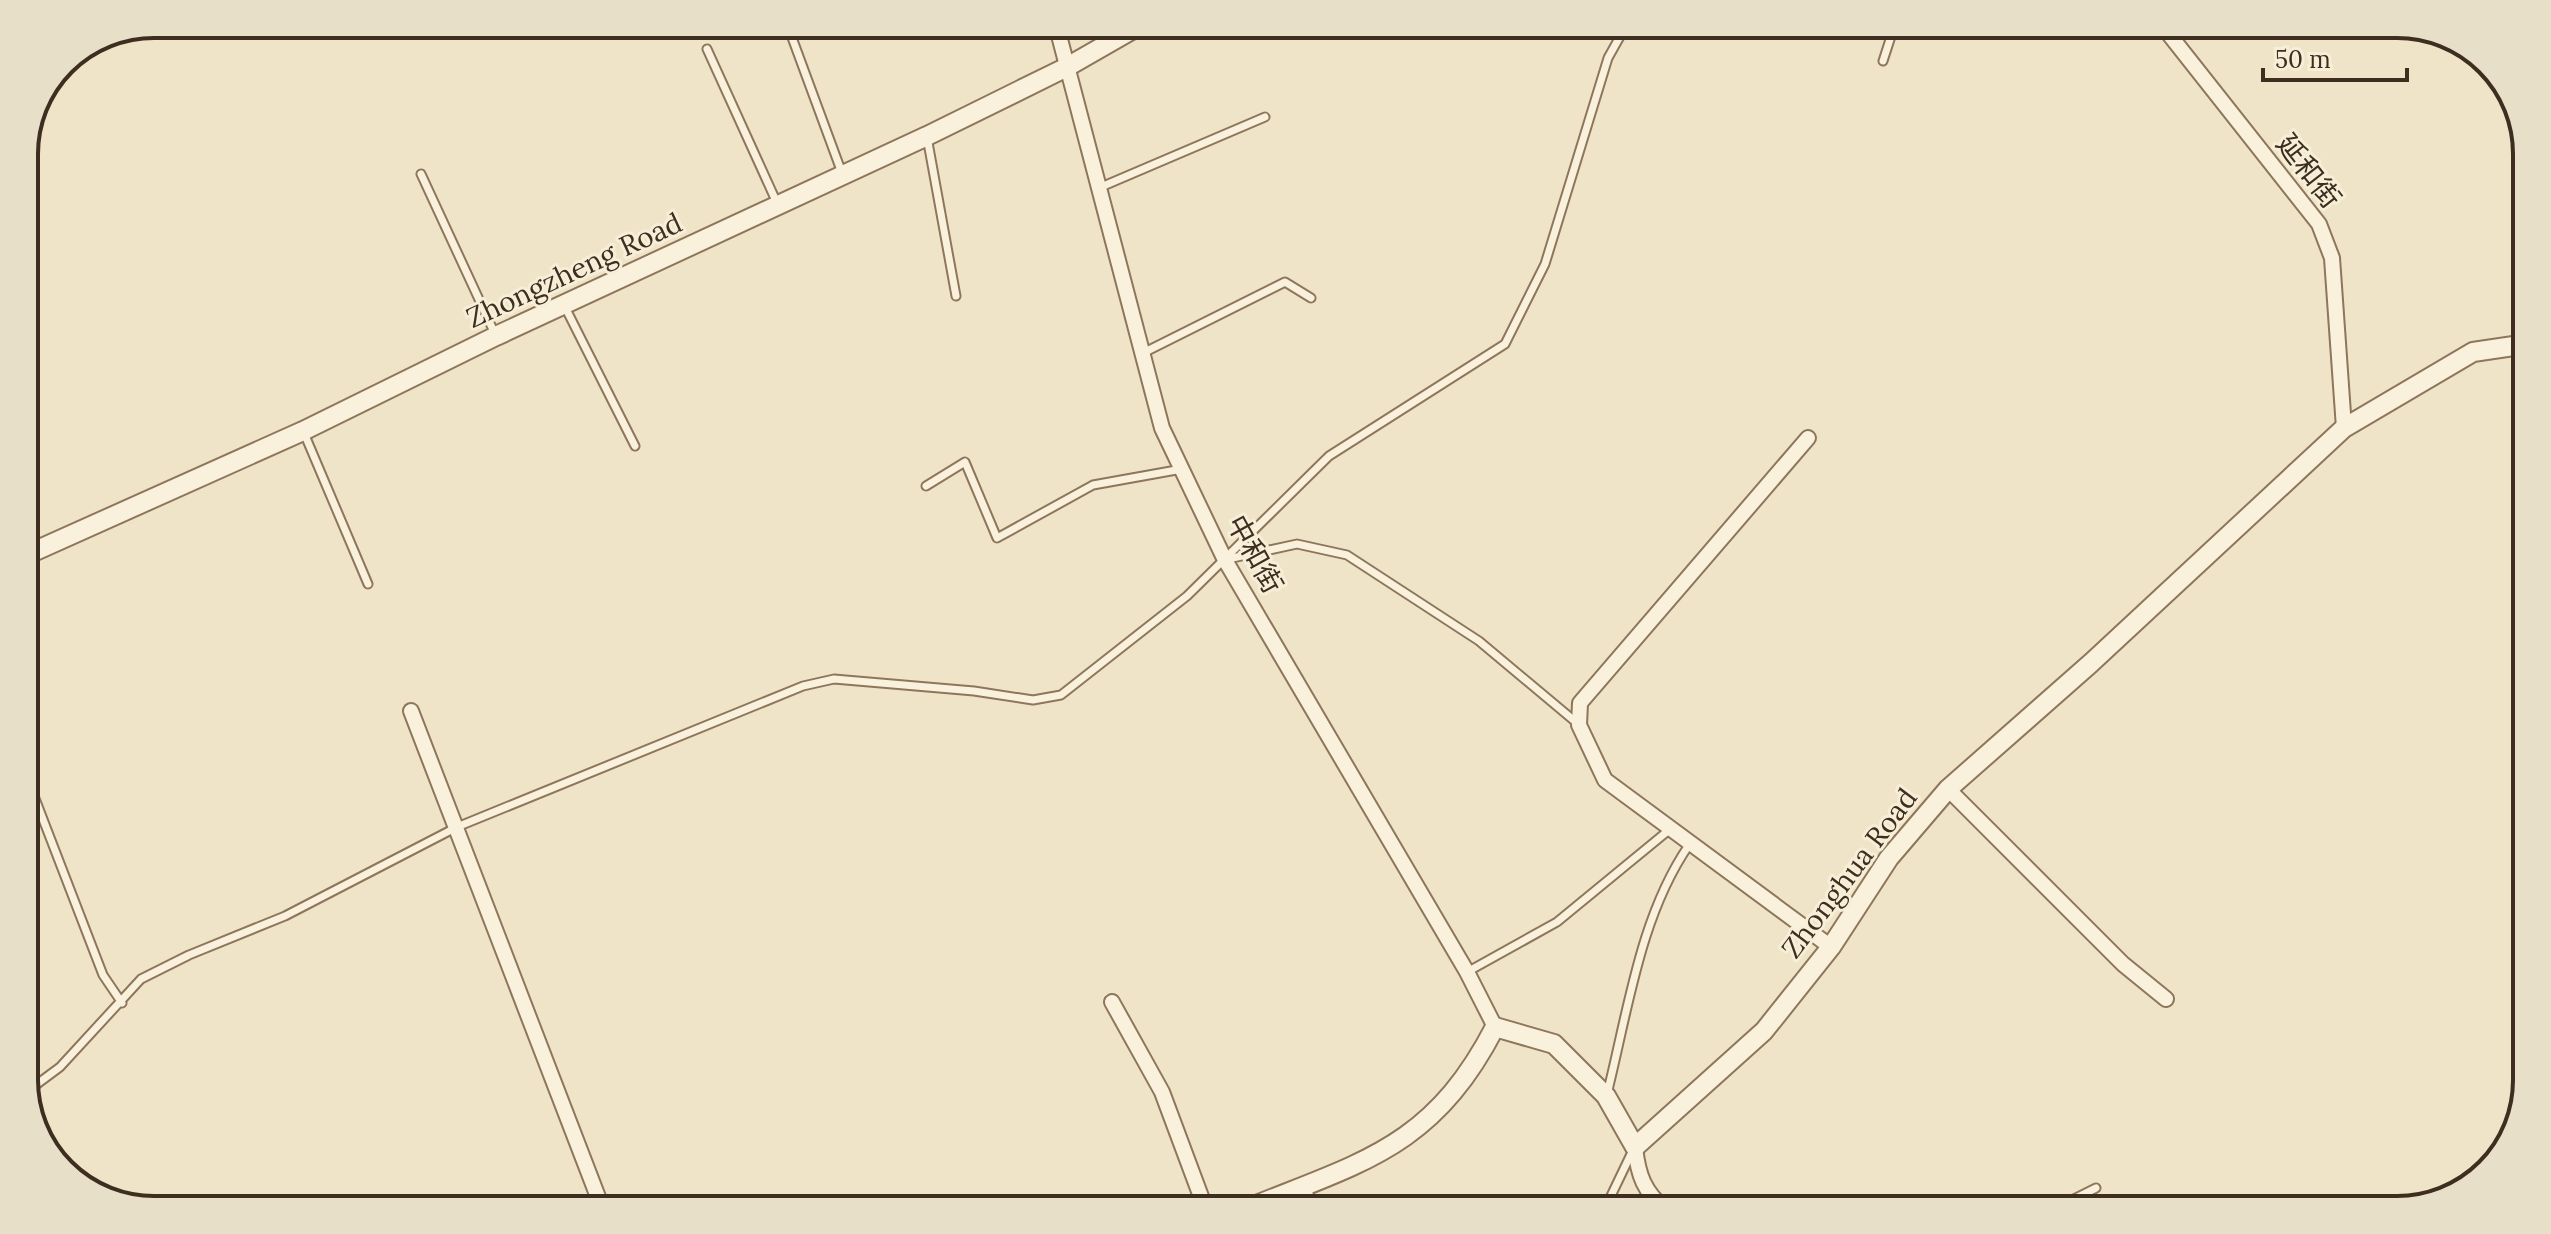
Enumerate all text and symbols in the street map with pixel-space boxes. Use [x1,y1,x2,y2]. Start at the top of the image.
scale bar [2263,32,2407,82]
text: 50 m [2275,44,2331,75]
street label: 延和街 [2269,127,2349,215]
street label: Zhongzheng Road [460,204,688,336]
street label: 中和街 [1219,509,1291,599]
street label: Zhonghua Road [1773,781,1925,965]

